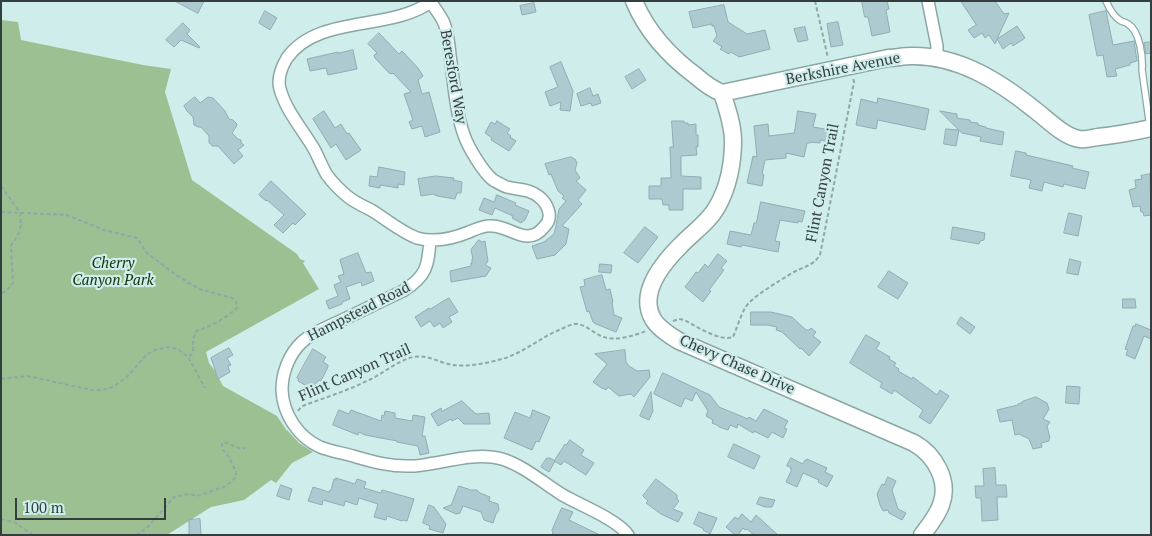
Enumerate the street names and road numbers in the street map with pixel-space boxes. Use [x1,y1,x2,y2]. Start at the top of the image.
street label: Beresford Way [436,28,470,126]
street label: Berkshire Avenue [784,49,902,89]
street label: Flint Canyon Trail [803,122,843,244]
street label: Hampstead Road [305,278,413,346]
street label: Chevy Chase Drive [676,331,798,399]
street label: Flint Canyon Trail [296,340,414,406]

